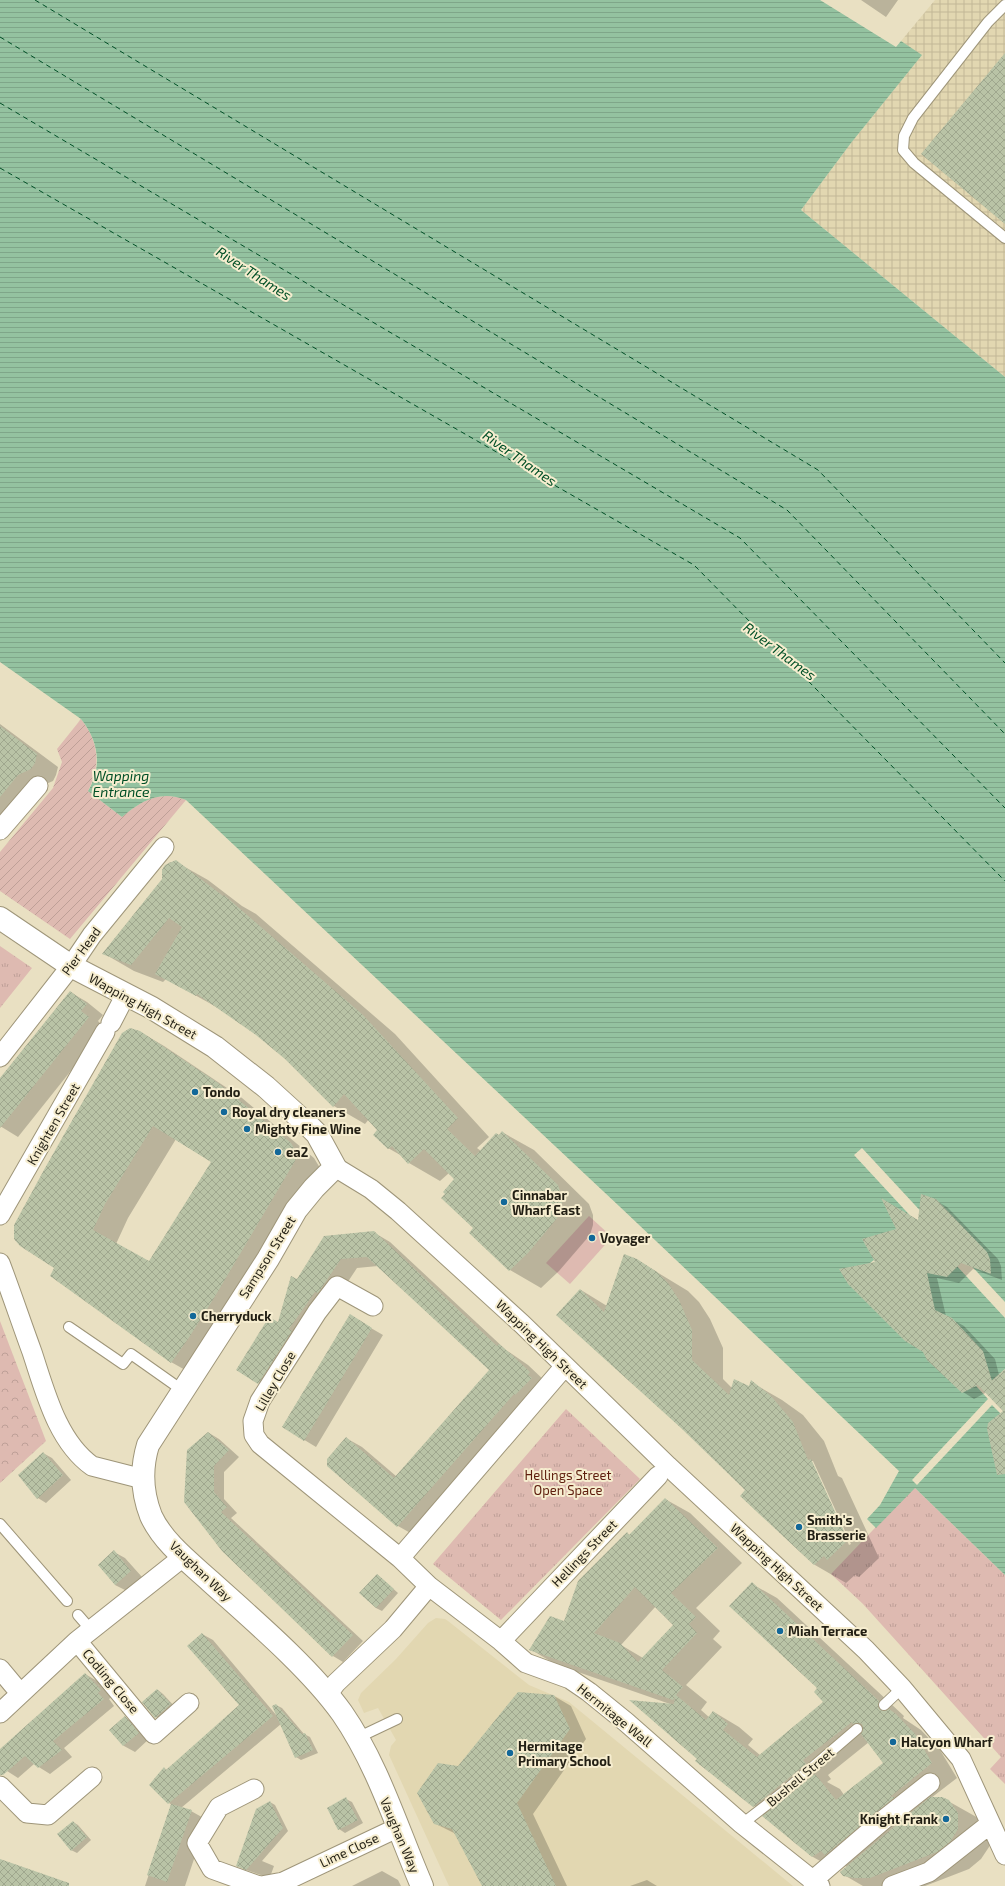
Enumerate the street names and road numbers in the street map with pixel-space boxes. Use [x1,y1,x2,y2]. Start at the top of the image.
street label: Pier Head [58,924,104,978]
street label: Wapping High Street [86,970,200,1042]
street label: Knighten Street [23,1080,83,1168]
street label: Sampson Street [235,1213,299,1301]
street label: Wapping High Street [493,1296,591,1392]
street label: Lilley Close [251,1348,299,1414]
street label: Hellings Street [548,1516,620,1590]
street label: Wapping High Street [727,1520,827,1614]
street label: Vaughan Way [166,1537,236,1605]
street label: Codling Close [79,1645,143,1717]
street label: Hermitage Wall [574,1680,656,1750]
street label: Bushell Street [763,1744,837,1810]
street label: Vaughan Way [377,1795,423,1875]
street label: Lime Close [317,1829,381,1871]

